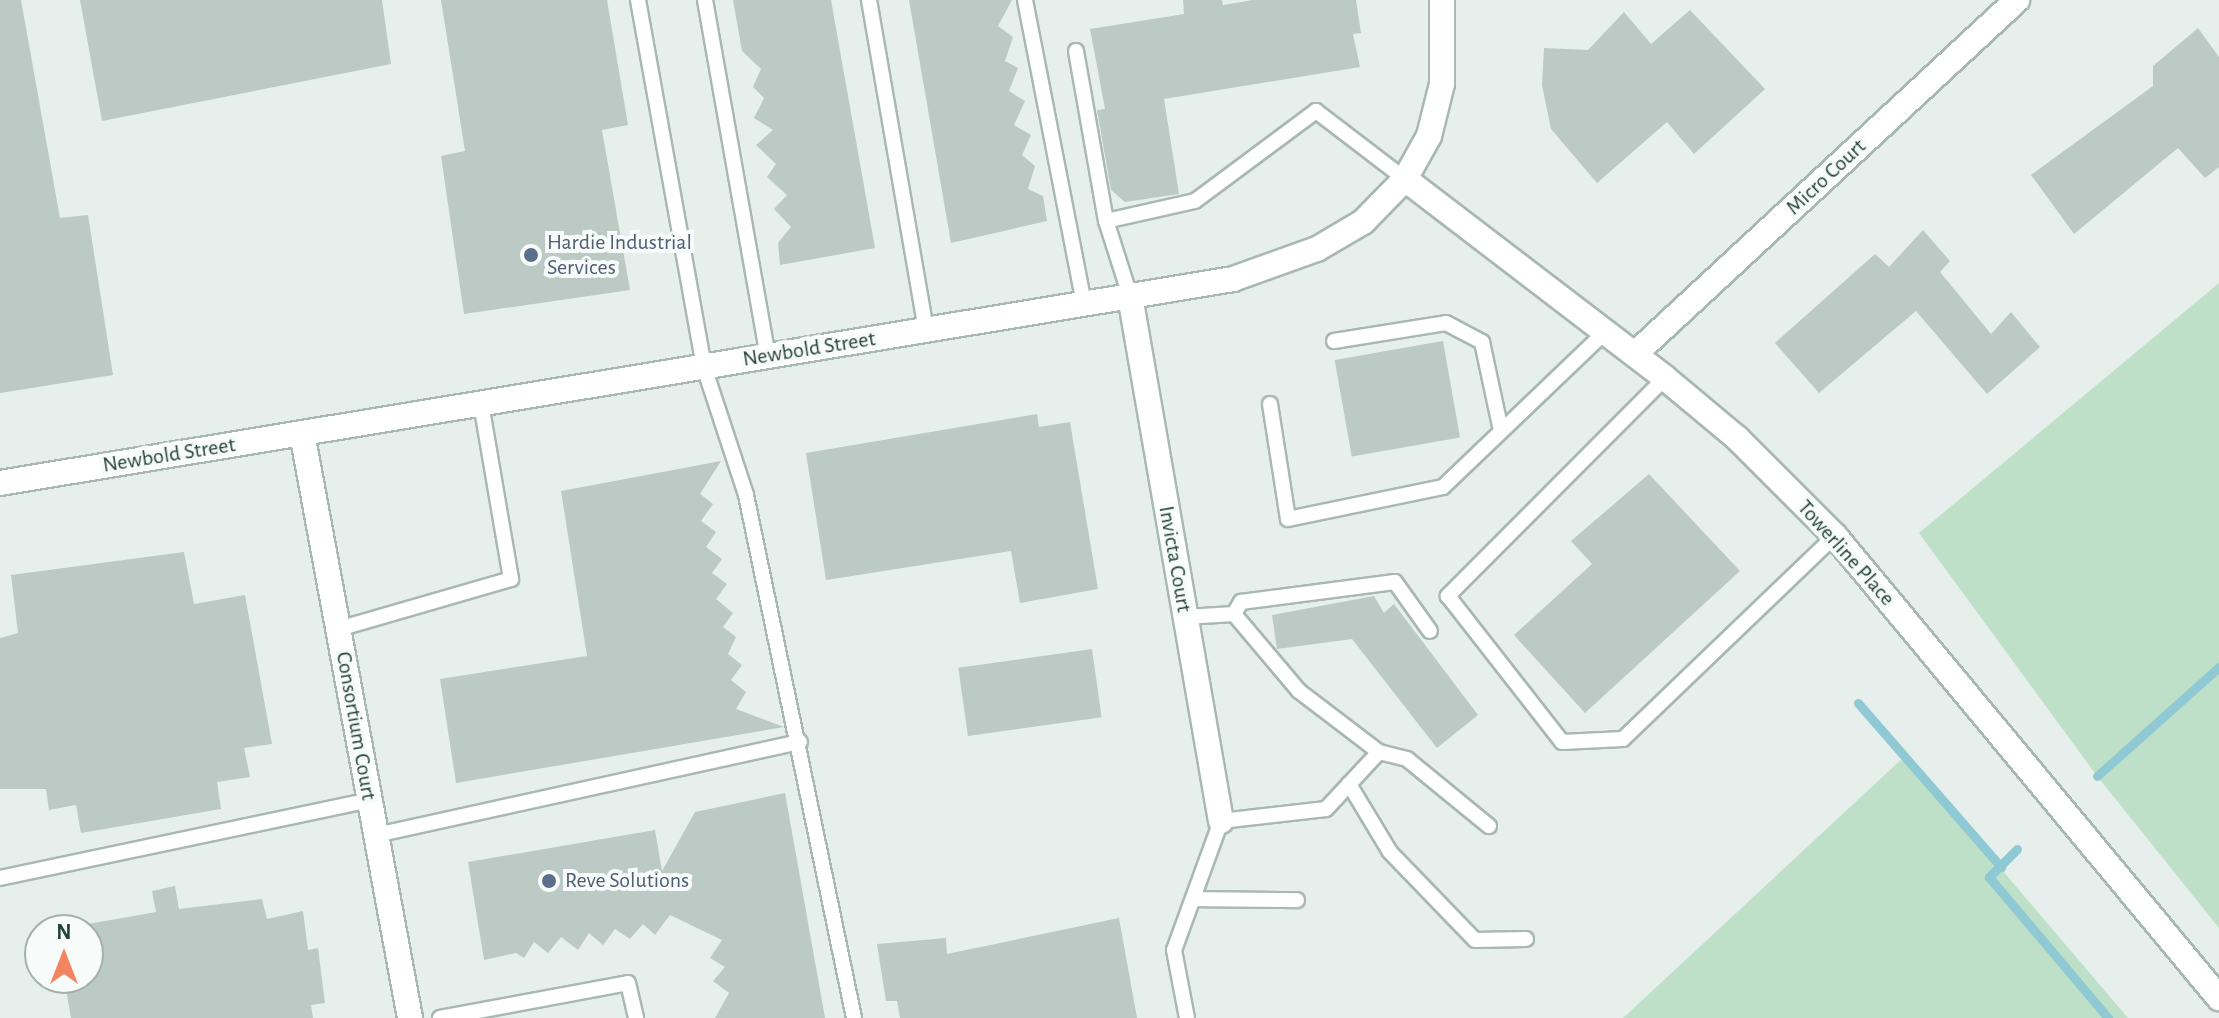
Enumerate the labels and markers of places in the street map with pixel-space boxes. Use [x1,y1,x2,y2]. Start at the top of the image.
place label: Hardie Industrial Services [547,229,692,280]
marker: Hardie Industrial Services [522,246,540,264]
place label: Reve Solutions [565,868,689,894]
marker: Reve Solutions [540,872,558,890]

